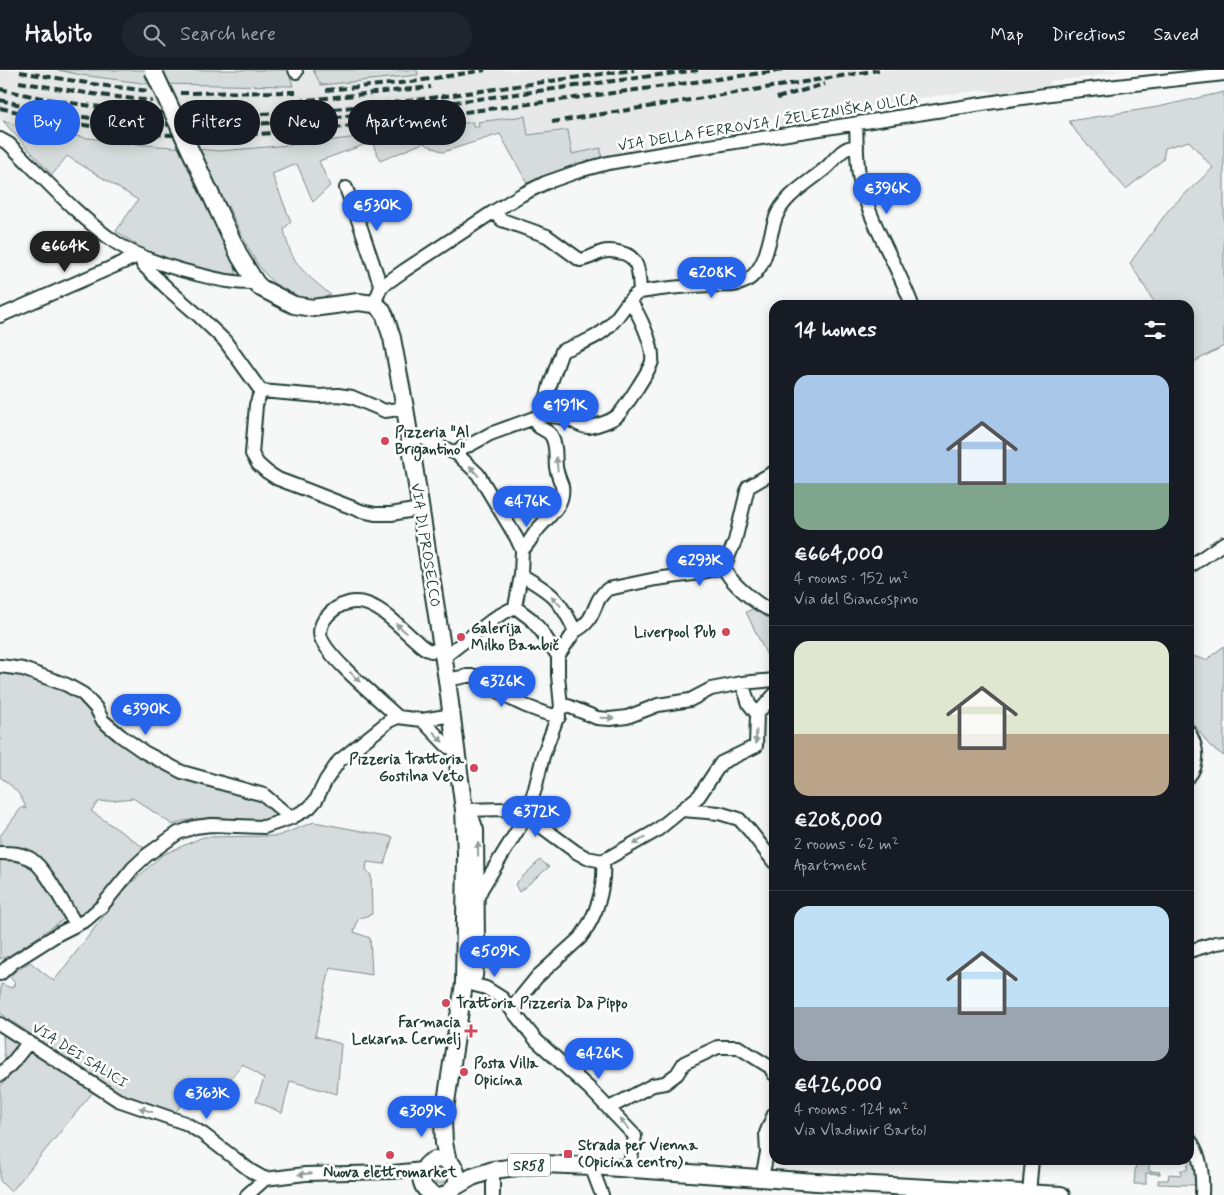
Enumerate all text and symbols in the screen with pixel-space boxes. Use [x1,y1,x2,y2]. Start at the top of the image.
search box [122,12,472,57]
text: Habito [25,19,92,50]
icon: search [140,21,168,49]
text: Search here [180,22,276,47]
text: Map [991,23,1024,47]
text: Directions [1052,23,1126,47]
text: Saved [1154,23,1199,47]
street label: VIA DELLA FERROVIA / ŽELEZNIŠKA ULICA [617,89,920,157]
chip: Buy [15,100,80,145]
chip: Rent [90,100,164,145]
chip: Filters [174,100,260,145]
chip: New [270,100,338,145]
chip: Apartment [348,100,466,145]
pin: €396K [852,172,922,215]
text: €396K [864,178,910,199]
pin: €530K [342,190,412,232]
text: €530K [353,195,401,216]
pin: €664K [30,230,100,273]
text: €664K [41,236,89,257]
pin: €208K [677,256,747,299]
text: €208K [688,262,736,283]
text: 14 homes [794,316,877,344]
icon: filters [1141,316,1169,344]
pin: €191K [530,390,600,432]
text: €191K [543,395,587,416]
icon: home [937,408,1027,498]
place label: Pizzeria "Al Brigantino" [395,423,470,462]
marker: Pizzeria "Al Brigantino" [379,435,391,447]
one-way arrow [553,455,561,471]
one-way arrow [468,464,479,477]
street label: VIA DI PROSECCO [405,482,445,609]
pin: €476K [492,486,562,528]
text: €476K [504,491,550,512]
text: €664,000 [794,540,883,568]
pin: €293K [665,544,735,587]
text: €293K [677,550,723,571]
text: 4 rooms · 152 m² [794,568,909,589]
text: Via del Biancospino [794,589,918,610]
one-way arrow [550,595,562,607]
place label: Galerija Milko Bambič [471,619,559,656]
one-way arrow [395,623,408,634]
place label: Liverpool Pub [634,623,717,643]
marker: Liverpool Pub [720,626,732,638]
marker: Galerija Milko Bambič [455,631,467,643]
pin: €326K [467,666,537,708]
one-way arrow [348,671,360,683]
text: €326K [479,671,525,692]
icon: home [937,673,1027,763]
pin: €390K [111,694,181,736]
text: €390K [122,699,170,720]
one-way arrow [600,714,616,722]
one-way arrow [752,730,760,746]
one-way arrow [432,731,444,743]
place label: Pizzeria Trattoria Gostilna Veto [349,750,465,787]
marker: Pizzeria Trattoria Gostilna Veto [468,762,480,774]
pin: €372K [501,796,571,838]
text: €372K [513,801,559,822]
text: €208,000 [794,806,882,834]
text: 2 rooms · 62 m² [794,834,899,855]
one-way arrow [632,837,646,845]
one-way arrow [473,841,481,857]
text: Apartment [794,855,867,876]
pin: €509K [460,936,530,978]
icon: home [937,938,1027,1028]
text: €509K [471,941,519,962]
place label: Trattoria Pizzeria Da Pippo [456,994,628,1014]
marker: Trattoria Pizzeria Da Pippo [440,997,452,1009]
place label: Farmacia Lekarna Cermelj [352,1013,461,1050]
street label: VIA DEI SALICI [28,1018,131,1093]
marker: Farmacia Lekarna Cermelj [465,1025,477,1037]
pin: €426K [564,1038,634,1080]
text: €426K [575,1043,623,1064]
place label: Posta Villa Opicina [474,1054,539,1091]
marker: Posta Villa Opicina [458,1066,470,1078]
text: €426,000 [794,1071,882,1099]
pin: €363K [172,1078,242,1120]
text: €363K [185,1083,229,1104]
pin: €309K [387,1096,457,1138]
text: 4 rooms · 124 m² [794,1099,909,1120]
text: €309K [399,1101,445,1122]
one-way arrow [138,1106,153,1114]
one-way arrow [619,1118,630,1131]
text: Via Vladimir Bartol [794,1120,926,1141]
place label: Strada per Vienna (Opicina centro) [578,1136,699,1173]
marker: Strada per Vienna (Opicina centro) [562,1148,574,1160]
marker: Nuova elettromarket [384,1149,396,1161]
road number: SR58 [508,1154,550,1176]
place label: Nuova elettromarket [323,1163,458,1183]
one-way arrow [297,1170,313,1178]

